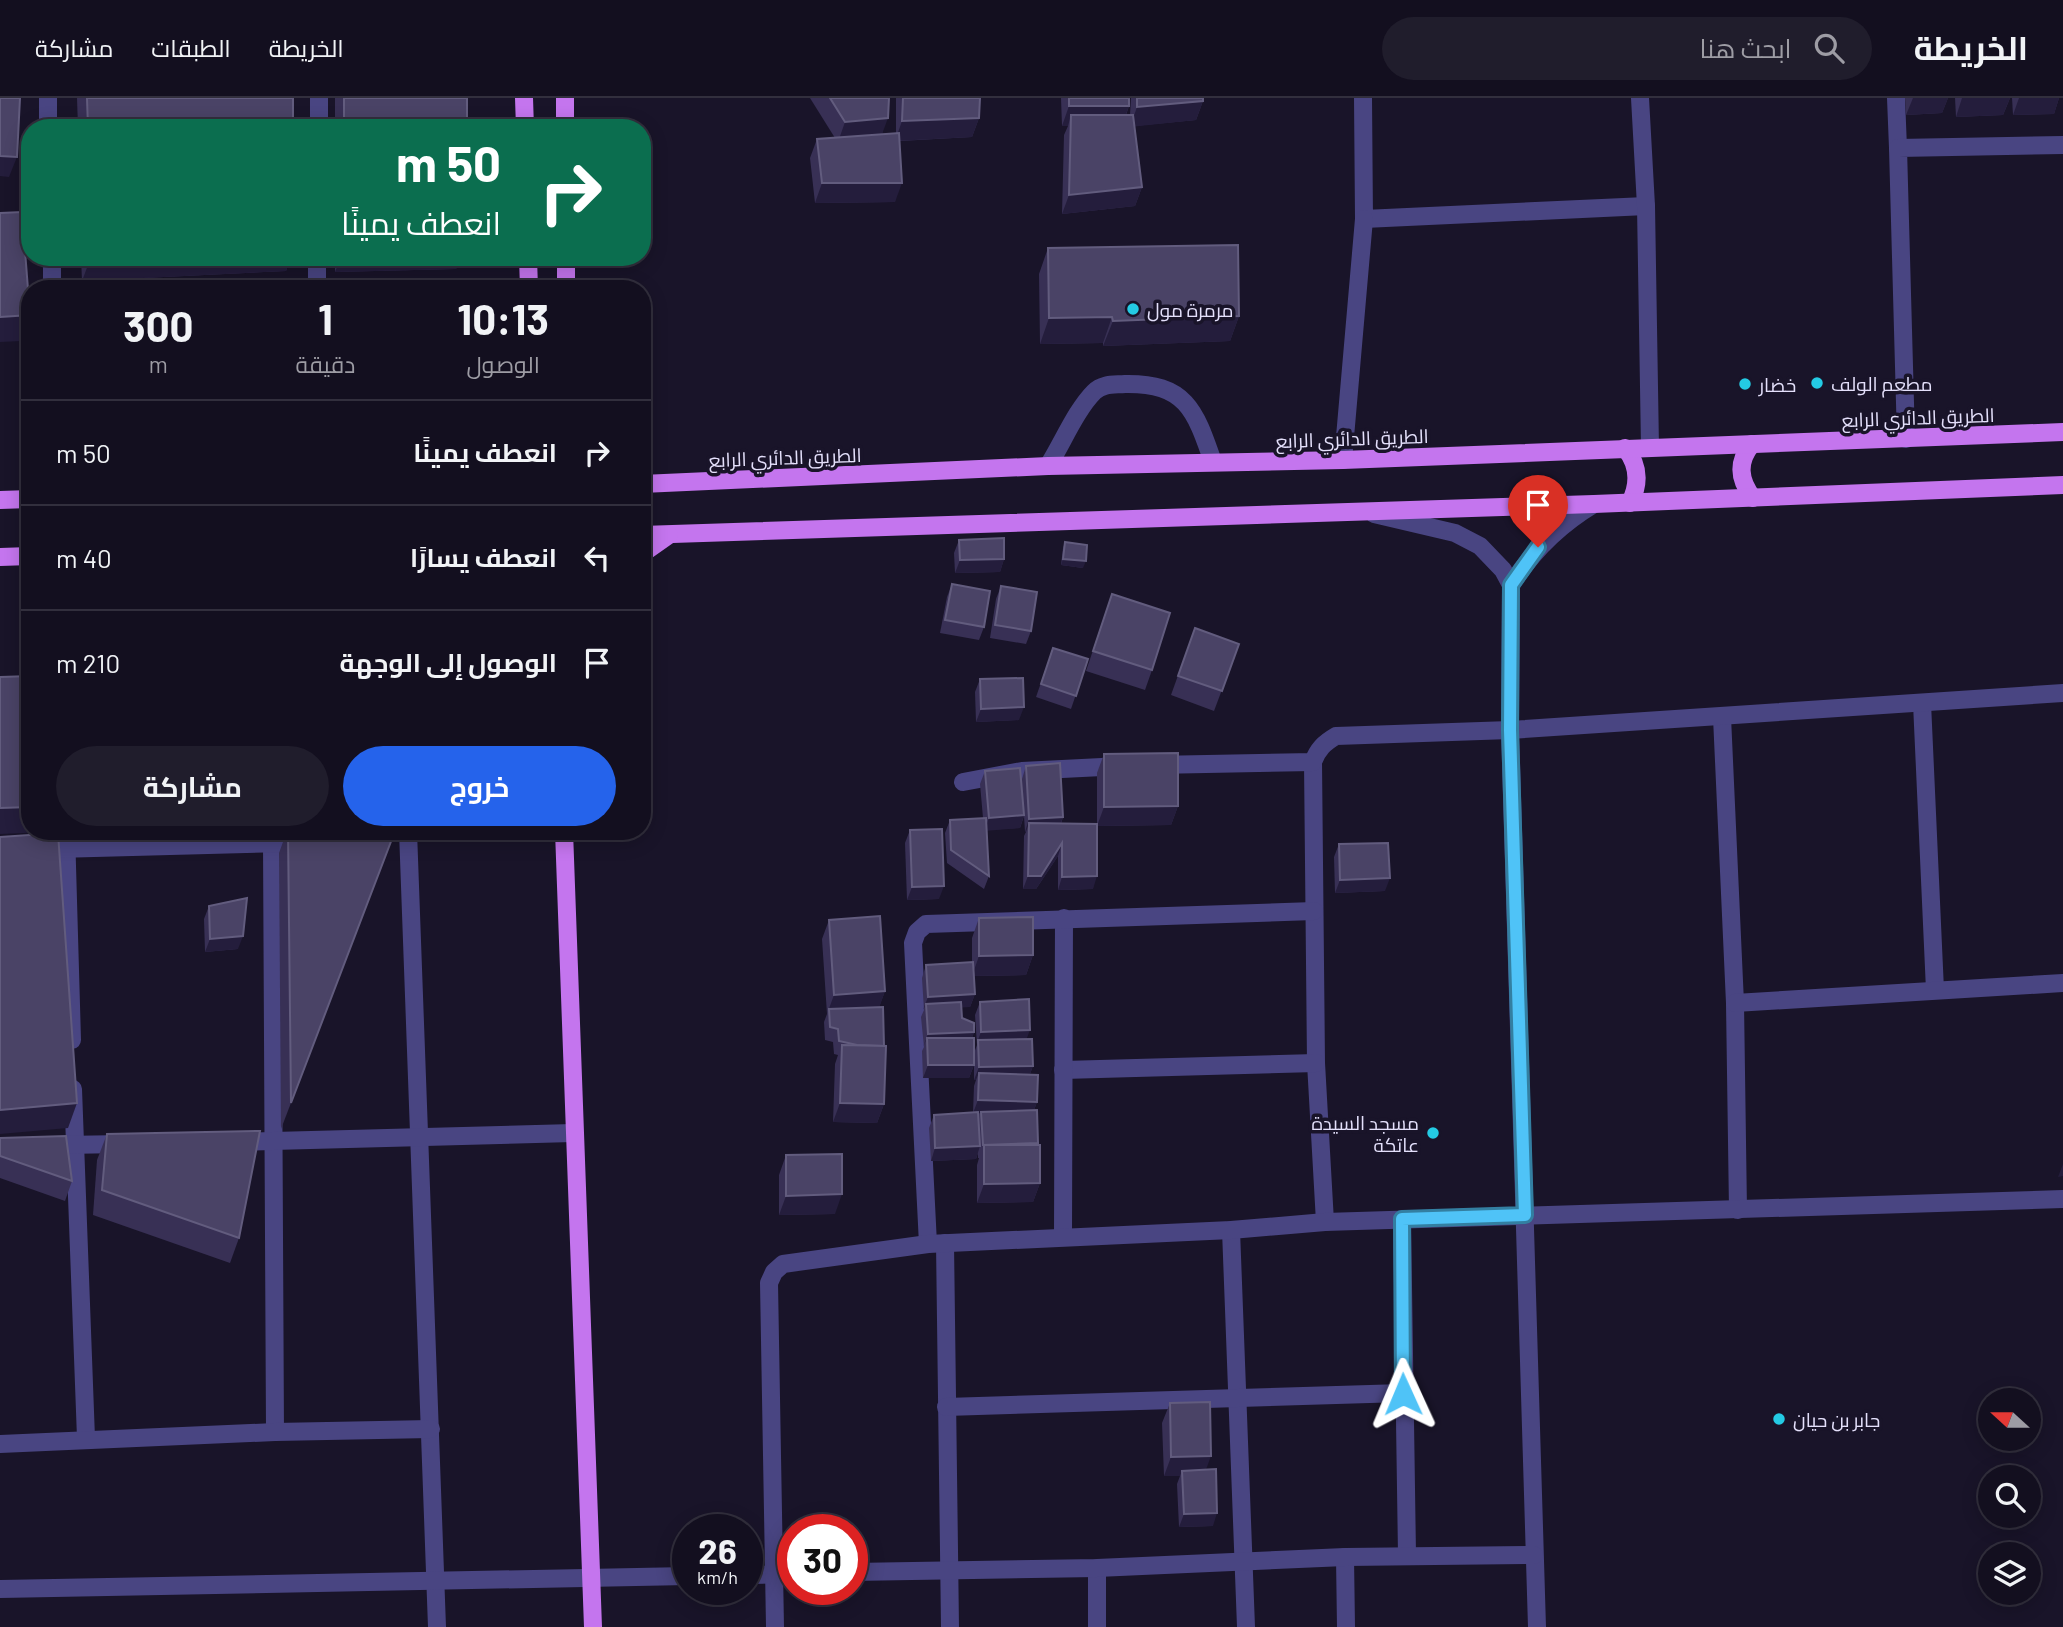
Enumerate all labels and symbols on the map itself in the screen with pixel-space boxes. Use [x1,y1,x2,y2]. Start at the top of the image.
place label: مرمرة مول [1147,298,1234,322]
marker: مرمرة مول [1125,301,1141,317]
place label: مطعم الولف [1831,372,1932,398]
place label: خضار [1758,373,1796,397]
marker: مطعم الولف [1809,375,1825,391]
marker: خضار [1737,376,1753,392]
street label: الطريق الدائري الرابع [1841,403,1995,435]
street label: الطريق الدائري الرابع [1275,424,1429,456]
street label: الطريق الدائري الرابع [708,443,862,475]
pin [1508,475,1568,547]
place label: مسجد السيدة عاتكة [1312,1111,1419,1156]
marker: مسجد السيدة عاتكة [1425,1125,1441,1141]
position arrow [1366,1357,1440,1431]
north arrow [1978,1388,2040,1451]
place label: جابر بن حيان [1793,1408,1880,1432]
marker: جابر بن حيان [1771,1411,1787,1427]
speed limit sign: 30 [777,1514,868,1605]

